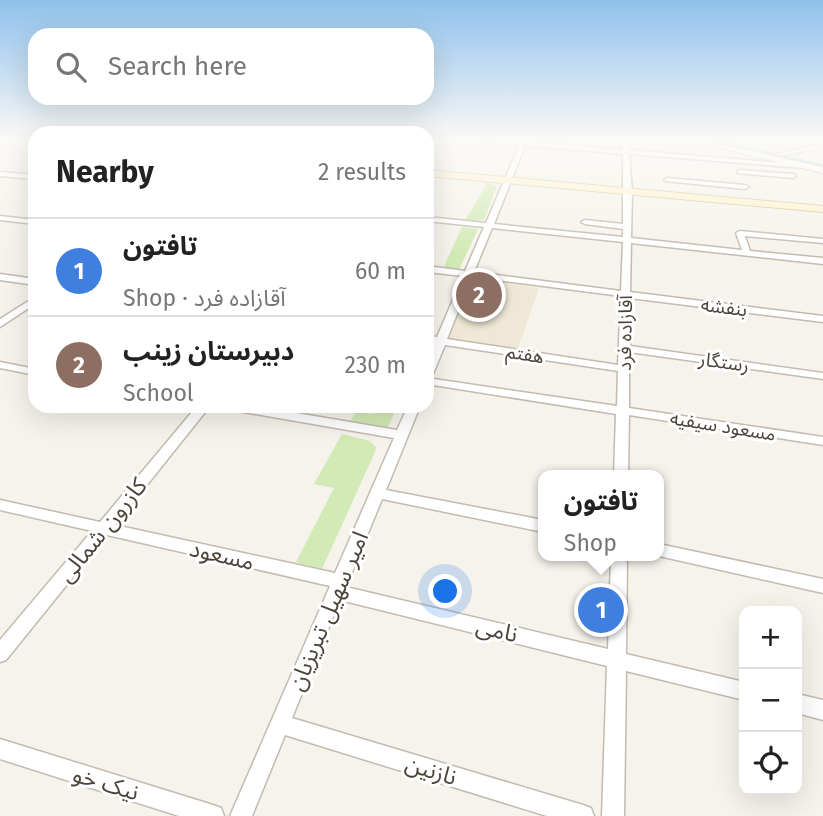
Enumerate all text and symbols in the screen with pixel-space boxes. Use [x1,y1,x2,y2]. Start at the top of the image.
search box [28,28,434,105]
icon: search [52,48,90,86]
text: Search here [108,51,247,82]
text: Nearby [56,154,154,190]
text: 2 results [318,158,406,186]
text: تافتون [123,231,197,262]
text: 1 [74,257,84,285]
text: 60 m [355,257,406,285]
pin: 2 [456,269,502,321]
text: Shop · آقازاده فرد [123,284,286,312]
street label: آقازاده فرد [613,293,637,371]
street label: بنفشه [700,293,748,321]
text: دبیرستان زینب [123,336,294,367]
street label: هفتم [504,340,546,371]
street label: رستگار [696,347,751,377]
text: 2 [73,351,85,379]
text: 230 m [345,351,406,379]
text: School [123,379,194,407]
street label: مسعود سیفیه [668,406,778,446]
popup [538,470,664,561]
street label: کازرون شمالی [51,472,153,588]
text: تافتون [564,486,638,517]
street label: امیر سهیل تبریزیان [282,527,374,695]
text: Shop [564,529,617,557]
street label: مسعود [187,534,257,576]
your location [428,574,462,608]
pin: 1 [578,584,624,636]
map controls [739,606,802,795]
button: + [739,606,802,669]
street label: نامی [473,612,521,648]
button: − [739,669,802,732]
button: locate [739,732,802,795]
street label: نازنین [402,749,460,791]
street label: نیک خو [70,760,142,806]

